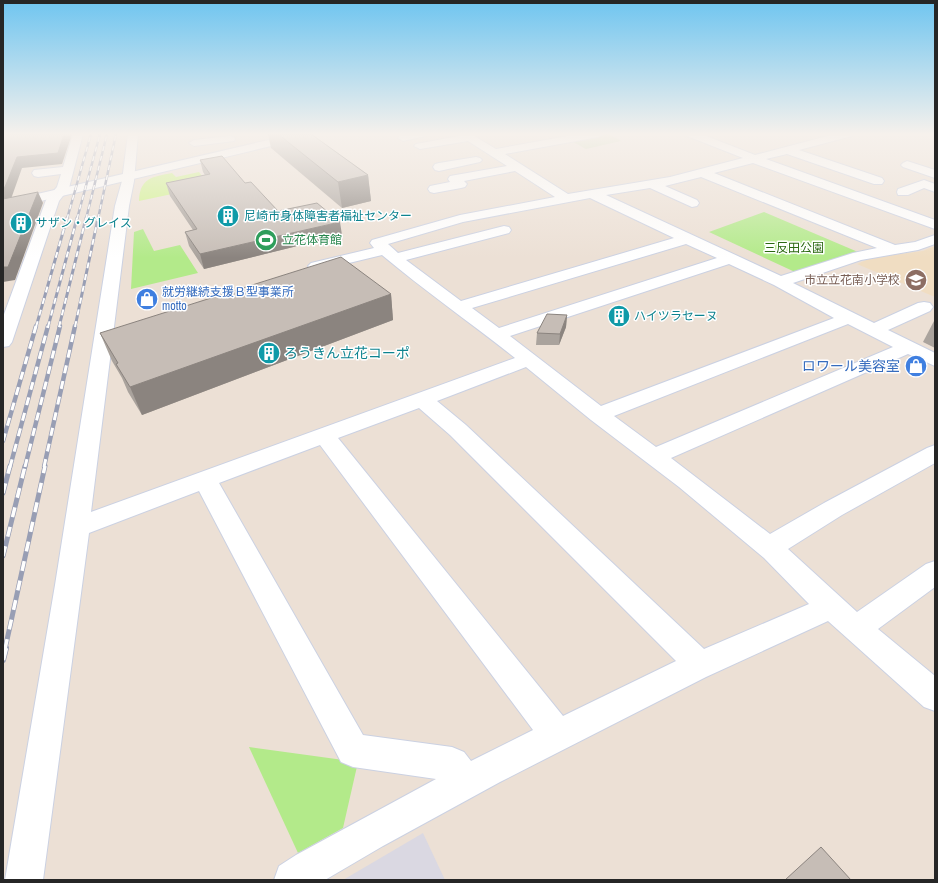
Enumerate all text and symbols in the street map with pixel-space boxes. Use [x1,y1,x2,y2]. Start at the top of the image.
building icon: 尼崎市身体障害者福祉センター [215,203,241,229]
place label: 尼崎市身体障害者福祉センター [244,208,412,224]
building icon: サザン・グレイス [8,210,34,236]
place label: サザン・グレイス [36,215,132,231]
sports icon: 立花体育館 [253,227,279,253]
place label: 立花体育館 [282,232,342,248]
park label: 三反田公園 [764,240,824,256]
school or university icon: 市立立花南小学校 [903,267,929,293]
place label: 市立立花南小学校 [804,272,900,288]
place label: 就労継続支援Ｂ型事業所 motto [162,284,294,314]
shop icon: 就労継続支援Ｂ型事業所 motto [134,286,160,312]
building icon: ハイツラセーヌ [606,303,632,329]
place label: ハイツラセーヌ [634,308,718,324]
building icon: ろうきん立花コーポ [256,340,282,366]
place label: ろうきん立花コーポ [284,344,410,362]
shop icon: ロワール美容室 [903,353,929,379]
place label: ロワール美容室 [802,357,900,375]

